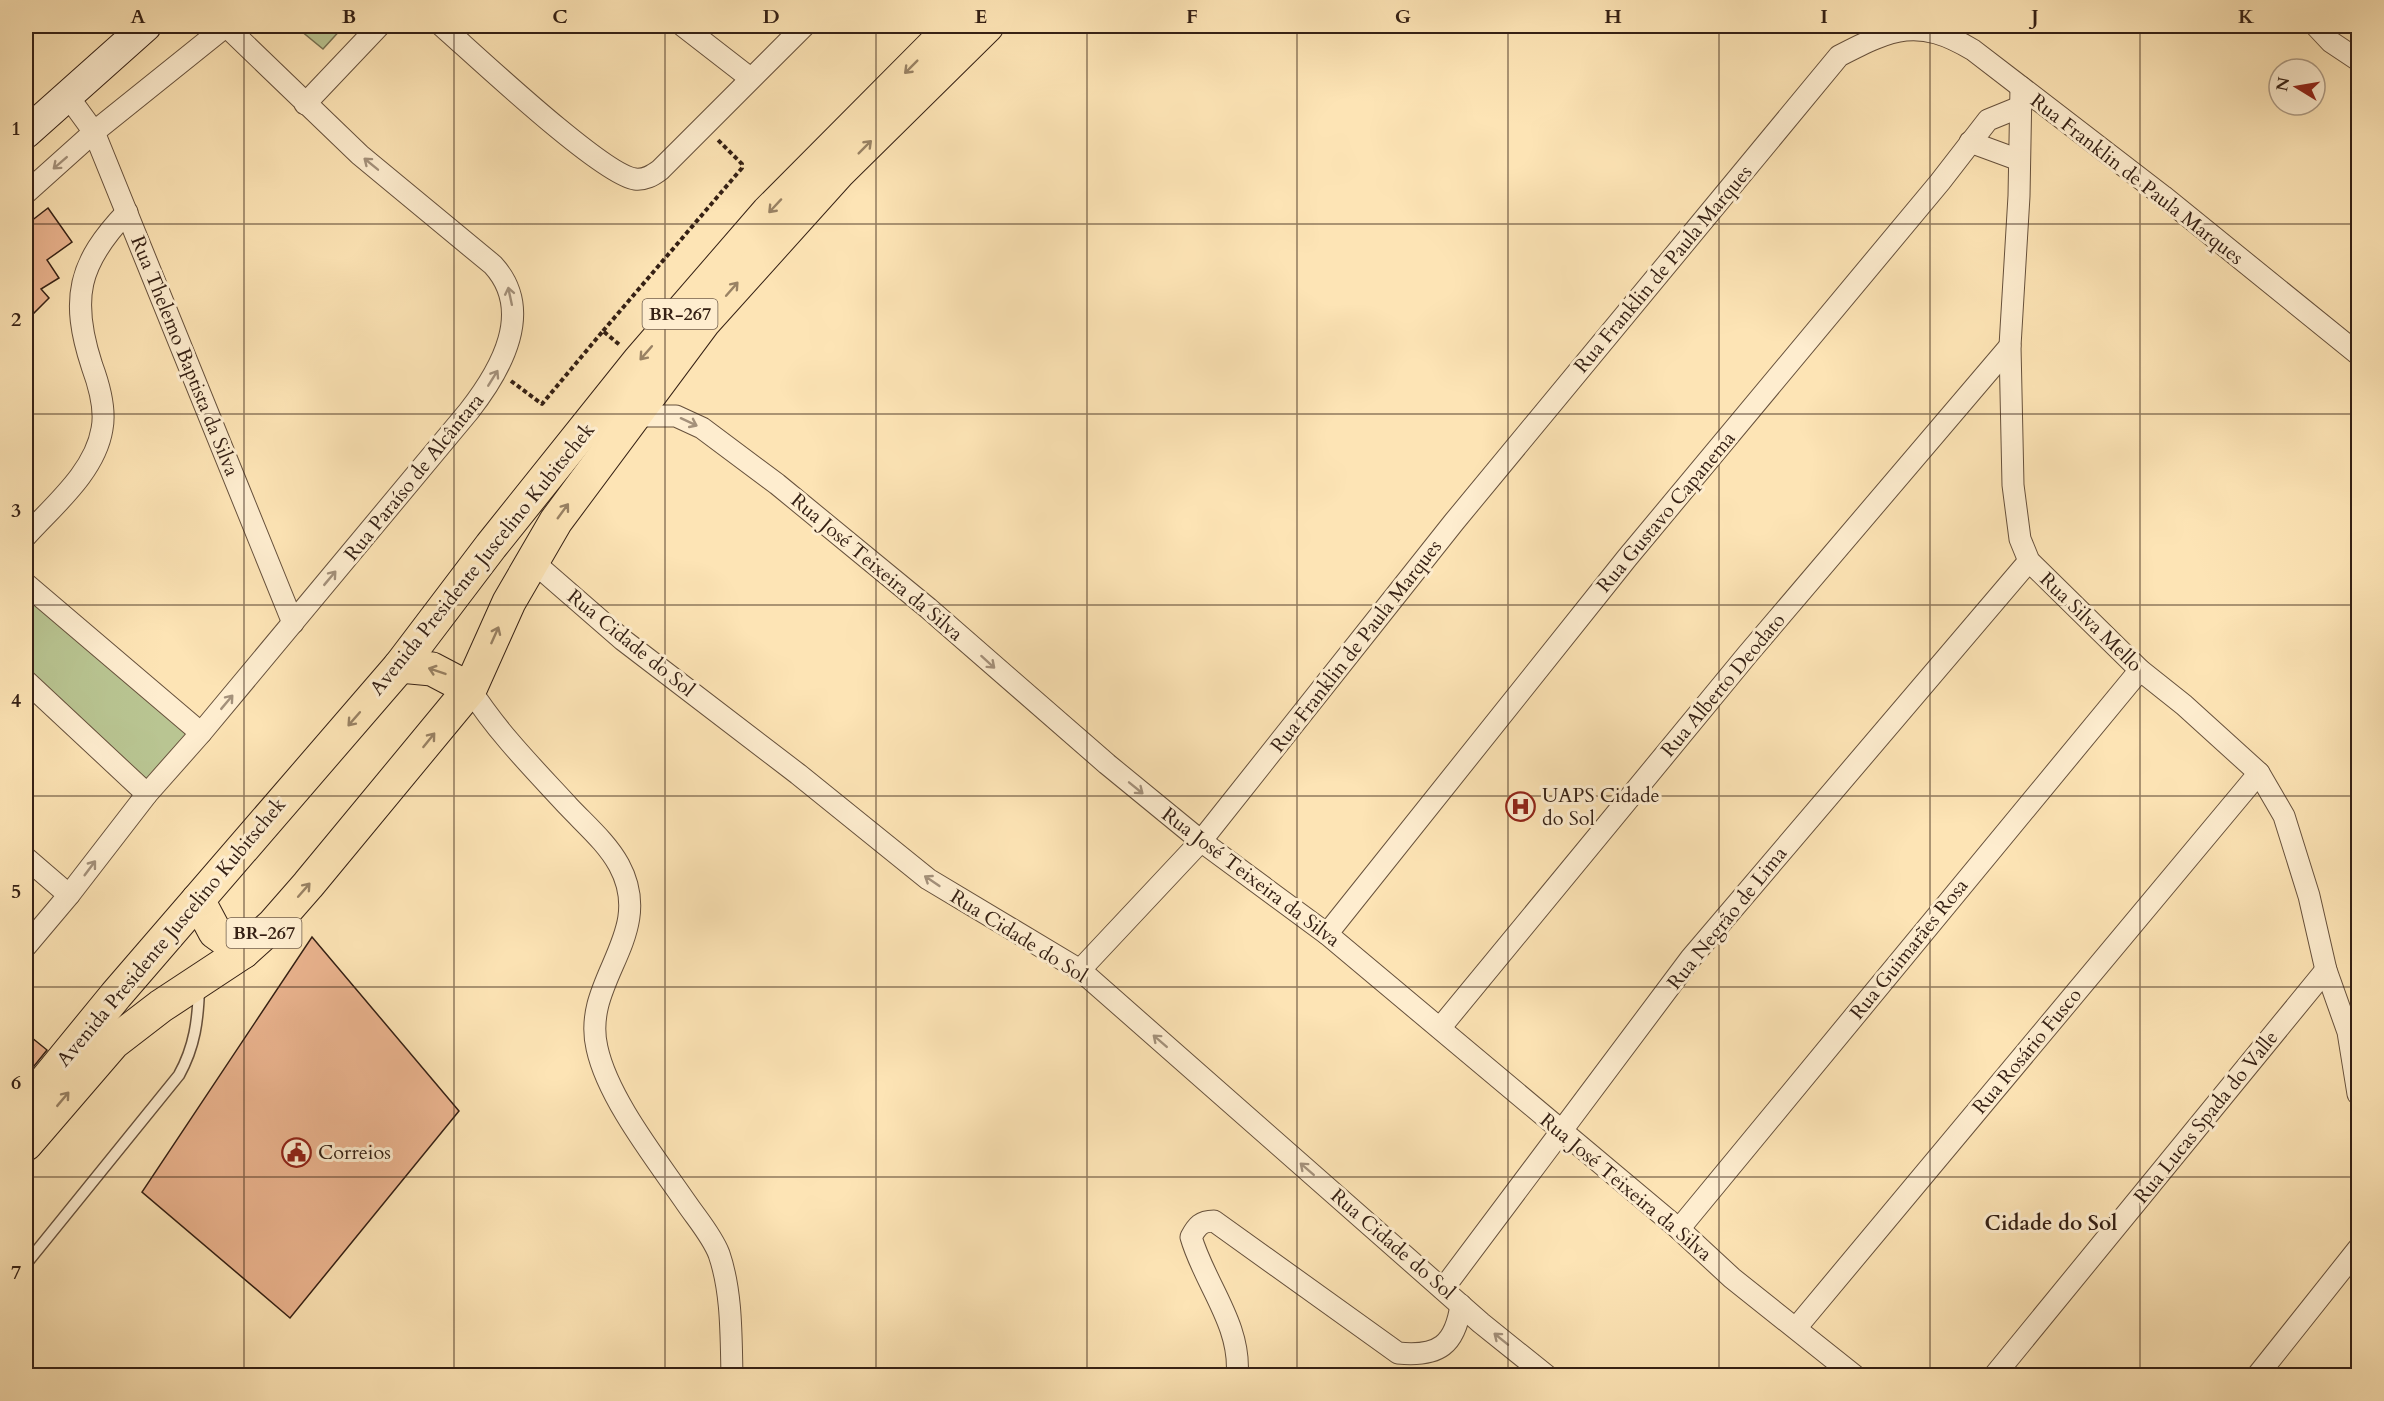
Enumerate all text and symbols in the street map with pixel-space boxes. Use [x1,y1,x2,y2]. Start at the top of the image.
text: A [130,3,146,30]
text: B [342,3,356,30]
text: C [552,3,568,30]
text: D [762,3,780,30]
text: E [975,3,987,30]
text: F [1186,3,1198,30]
text: G [1395,3,1411,30]
text: H [1604,3,1622,30]
text: I [1820,3,1828,30]
text: J [2028,3,2039,30]
text: K [2238,3,2255,30]
north arrow [2267,57,2327,117]
one-way arrow [904,59,919,74]
text: N [2271,75,2295,93]
street label: Rua Franklin de Paula Marques [2025,87,2249,271]
text: 1 [11,115,21,142]
one-way arrow [857,139,872,154]
one-way arrow [52,156,68,169]
one-way arrow [363,158,379,171]
street label: Rua Franklin de Paula Marques [1568,159,1758,379]
one-way arrow [767,198,782,213]
street label: Rua Thelemo Baptista da Silva [124,232,246,480]
one-way arrow [725,282,739,297]
one-way arrow [504,287,515,307]
road number: BR-267 [642,299,718,329]
text: 2 [11,306,21,333]
one-way arrow [640,344,654,360]
one-way arrow [488,370,500,387]
street label: Rua Paraíso de Alcântara [338,387,490,566]
street label: Avenida Presidente Juscelino Kubitschek [363,417,601,701]
one-way arrow [680,417,698,428]
street label: Rua Gustavo Capanema [1590,425,1742,598]
street label: Rua José Teixeira da Silva [785,487,969,647]
text: 3 [11,497,21,524]
one-way arrow [557,504,569,520]
street label: Rua Franklin de Paula Marques [1264,534,1448,758]
street label: Rua Silva Mello [2034,566,2148,678]
one-way arrow [324,570,337,586]
street label: Rua Cidade do Sol [562,583,700,703]
street label: Rua Alberto Deodato [1655,607,1791,763]
one-way arrow [489,627,501,645]
one-way arrow [980,655,995,669]
one-way arrow [428,665,447,676]
text: 4 [11,687,21,714]
one-way arrow [220,694,233,710]
one-way arrow [347,711,361,726]
one-way arrow [422,732,435,748]
one-way arrow [1128,782,1144,795]
place label: UAPS Cidade do Sol [1542,782,1660,832]
hospital icon: UAPS Cidade do Sol [1505,790,1537,822]
street label: Avenida Presidente Juscelino Kubitschek [50,792,292,1072]
street label: Rua José Teixeira da Silva [1156,801,1346,953]
street label: Rua Negrão de Lima [1661,841,1793,995]
one-way arrow [83,861,96,877]
street label: Rua Guimarães Rosa [1844,873,1974,1025]
one-way arrow [924,875,941,888]
text: 5 [11,878,21,905]
one-way arrow [297,883,311,898]
street label: Rua Cidade do Sol [945,883,1093,989]
road number: BR-267 [226,918,302,948]
street label: Rua Rosário Fusco [1966,982,2088,1120]
street label: Rua Lucas Spada do Valle [2128,1025,2284,1209]
one-way arrow [1152,1034,1168,1047]
text: 6 [11,1069,21,1096]
one-way arrow [56,1091,69,1107]
street label: Rua José Teixeira da Silva [1534,1107,1718,1267]
public building icon: Correios [281,1136,313,1168]
place label: Correios [318,1139,391,1166]
one-way arrow [1300,1162,1315,1176]
street label: Rua Cidade do Sol [1325,1182,1461,1306]
district label: Cidade do Sol [1985,1209,2117,1238]
text: 7 [11,1259,21,1286]
one-way arrow [1493,1332,1509,1345]

